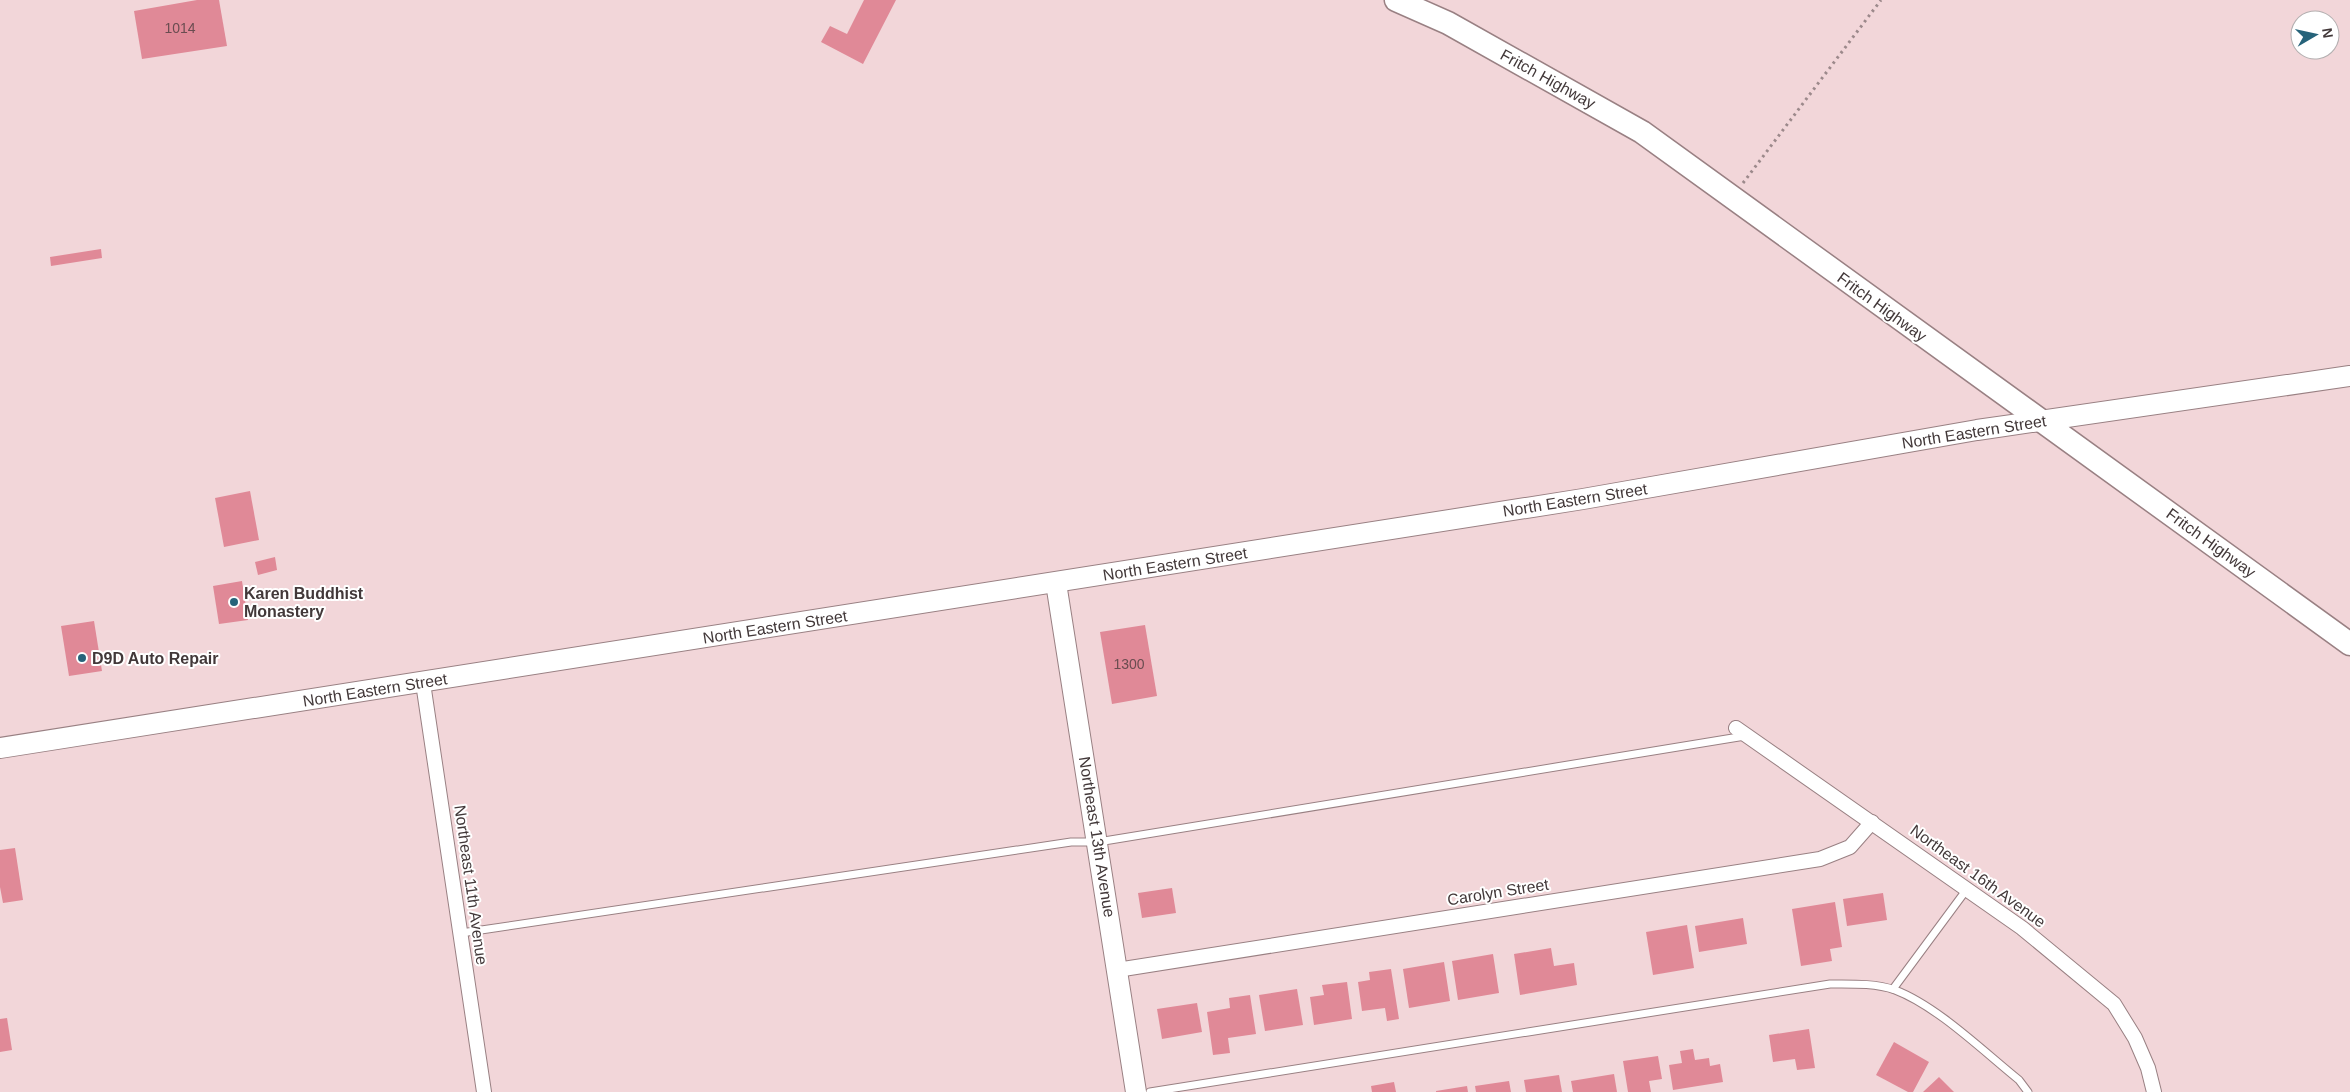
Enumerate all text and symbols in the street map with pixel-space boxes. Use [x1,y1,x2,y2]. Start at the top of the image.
north arrow [2290,10,2340,60]
house number: 1014 [164,20,196,36]
text: N [2319,27,2337,39]
street label: Fritch Highway [1498,46,1598,112]
street label: Fritch Highway [1834,269,1930,345]
street label: North Eastern Street [1901,412,2048,452]
street label: North Eastern Street [1502,480,1649,520]
street label: Fritch Highway [2163,505,2259,581]
street label: North Eastern Street [1102,544,1249,584]
place label: Karen Buddhist Monastery [244,585,364,620]
marker: Karen Buddhist Monastery [228,596,240,608]
street label: North Eastern Street [702,607,849,647]
place label: D9D Auto Repair [92,650,219,667]
marker: D9D Auto Repair [76,652,88,664]
house number: 1300 [1113,656,1145,672]
street label: North Eastern Street [302,670,449,710]
street label: Northeast 13th Avenue [1076,755,1118,919]
street label: Northeast 11th Avenue [451,804,491,966]
street label: Northeast 16th Avenue [1907,821,2049,931]
street label: Carolyn Street [1446,876,1550,908]

